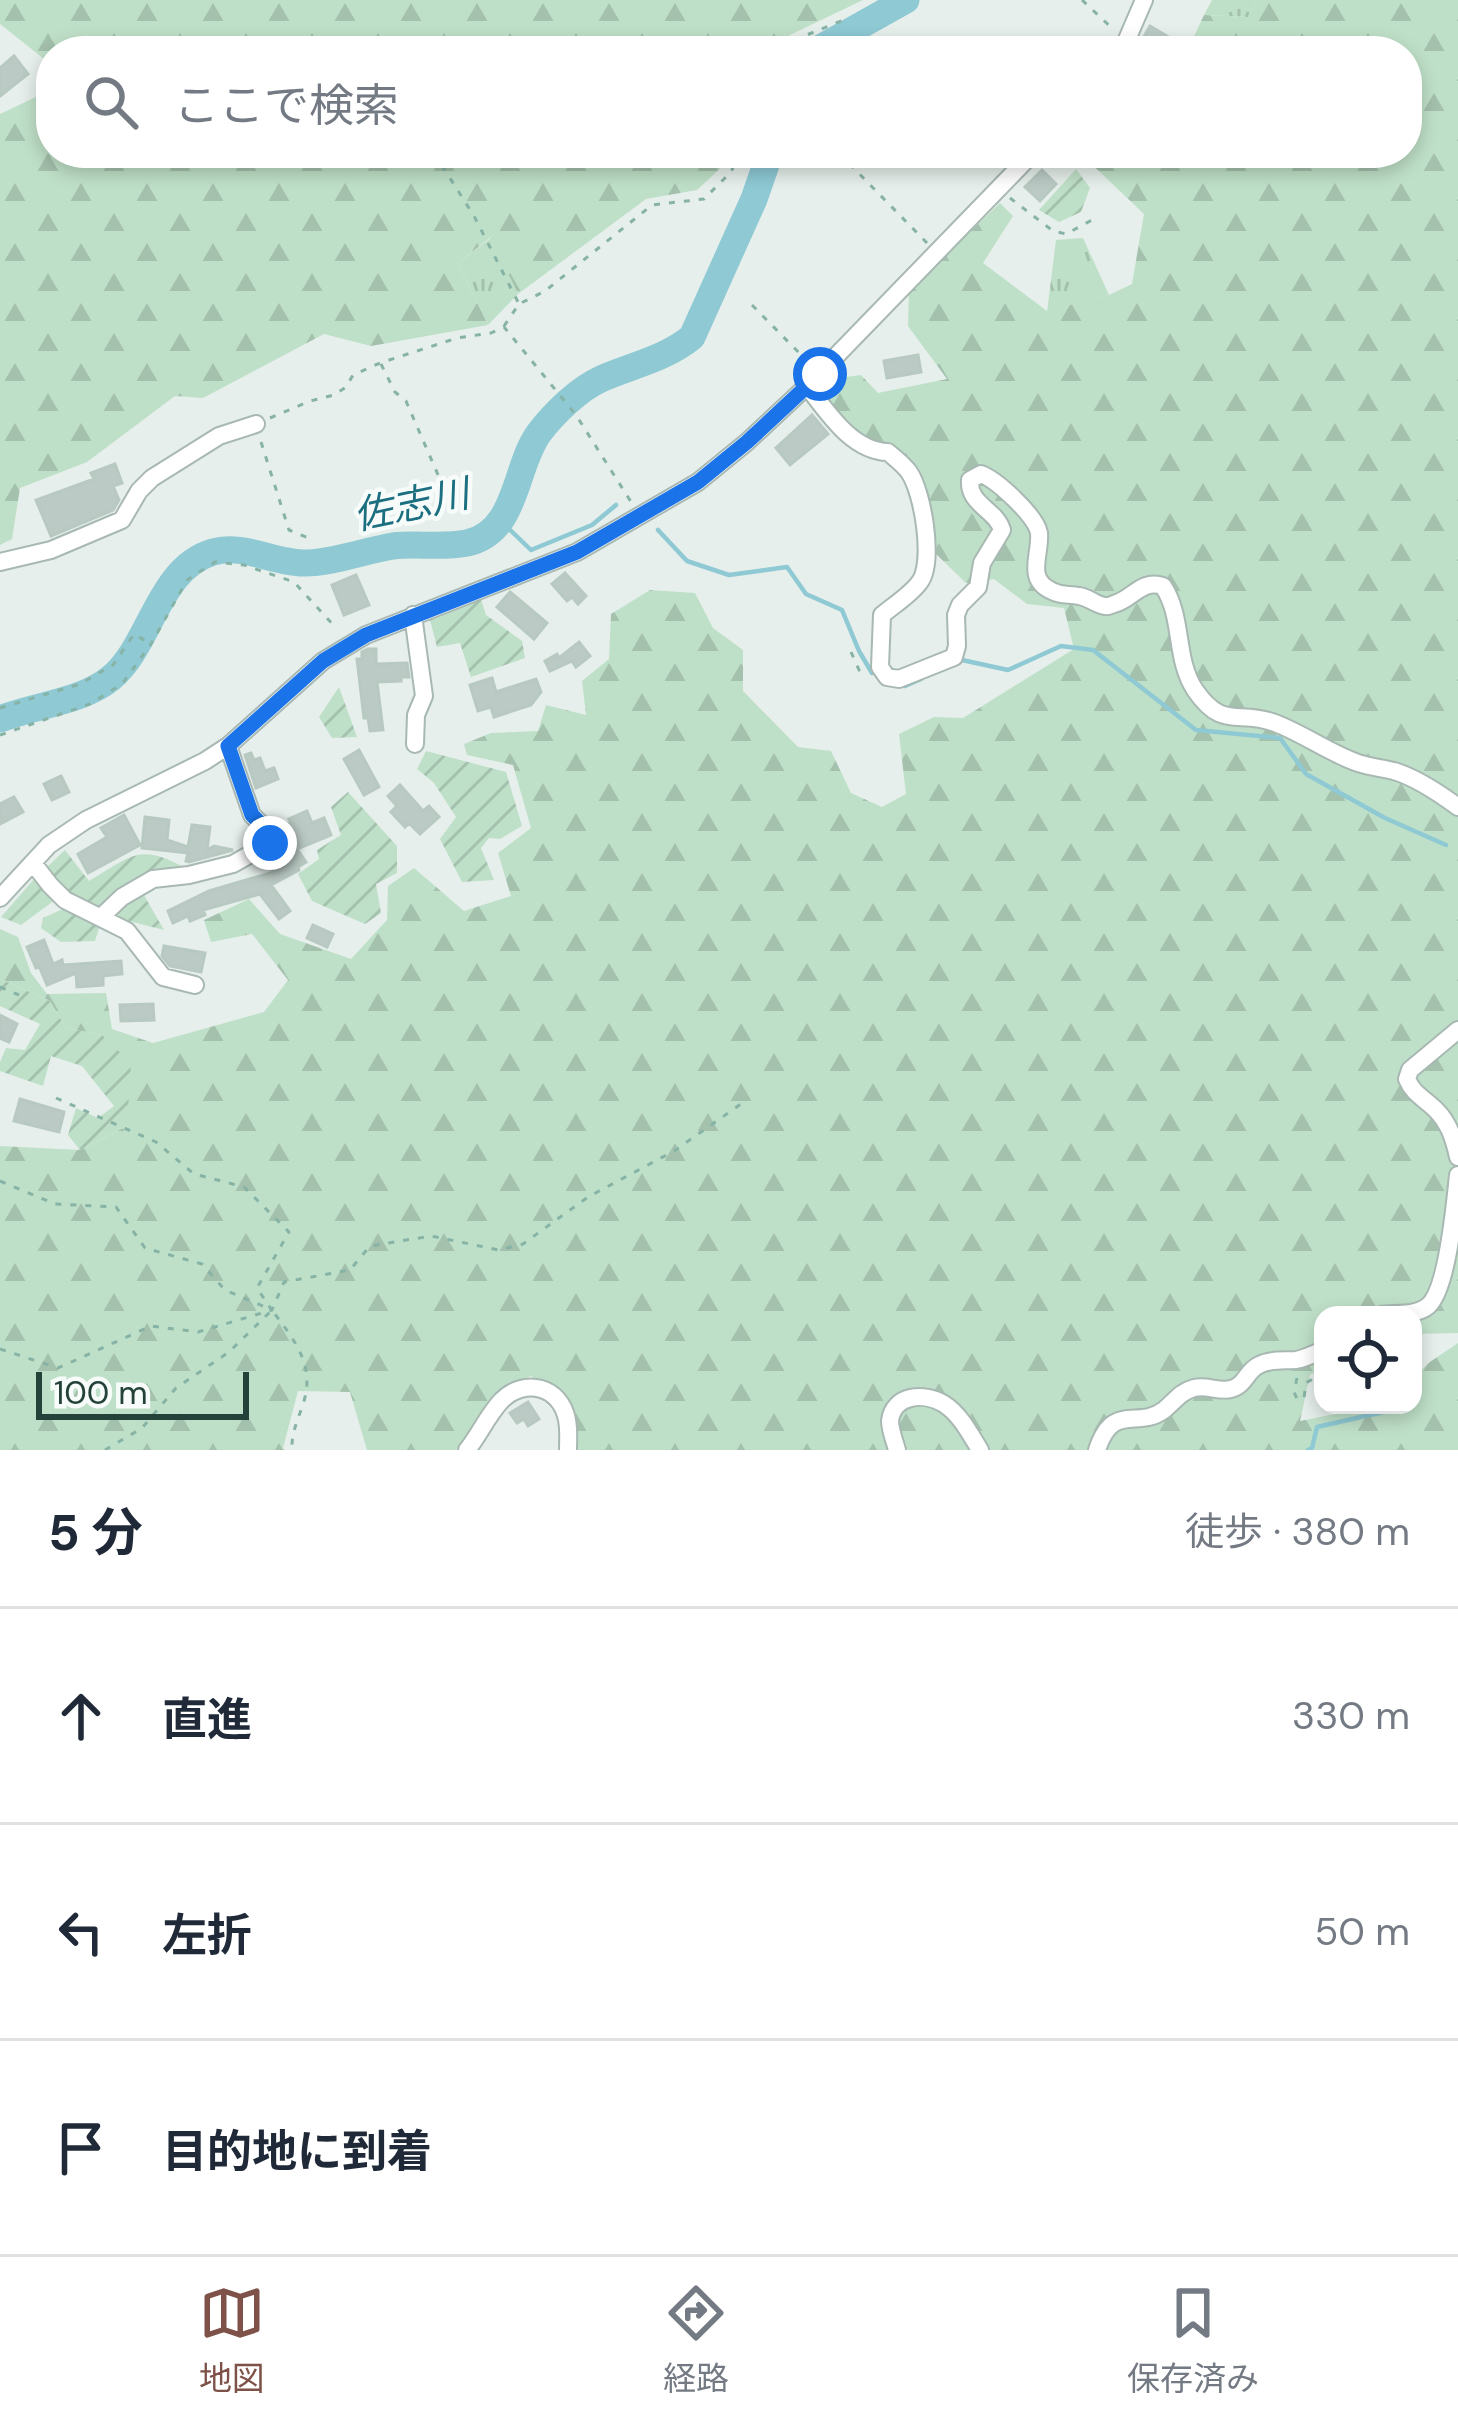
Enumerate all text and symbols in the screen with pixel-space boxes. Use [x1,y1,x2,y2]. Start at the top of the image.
search box [36,36,1422,168]
icon: search [78,69,144,135]
text: ここで検索 [174,76,399,135]
route start [793,347,847,401]
water label: 佐志川 [349,467,478,542]
route end [243,816,297,870]
map controls [1314,1306,1422,1414]
button: locate [1314,1306,1422,1414]
scale bar [36,1366,249,1419]
text: 100 m [54,1371,148,1414]
text: 5 分 [48,1499,143,1566]
text: 徒歩 · 380 m [1185,1506,1410,1557]
icon: ahead [48,1683,114,1749]
text: 直進 [162,1690,252,1749]
text: 330 m [1292,1690,1410,1741]
icon: left [48,1899,114,1965]
text: 左折 [162,1906,252,1965]
text: 50 m [1314,1906,1410,1957]
icon: arrive [48,2115,114,2181]
text: 目的地に到着 [162,2122,432,2181]
tab: 地図 [199,2280,265,2400]
tab: 経路 [663,2280,729,2400]
tab: 保存済み [1127,2280,1259,2400]

